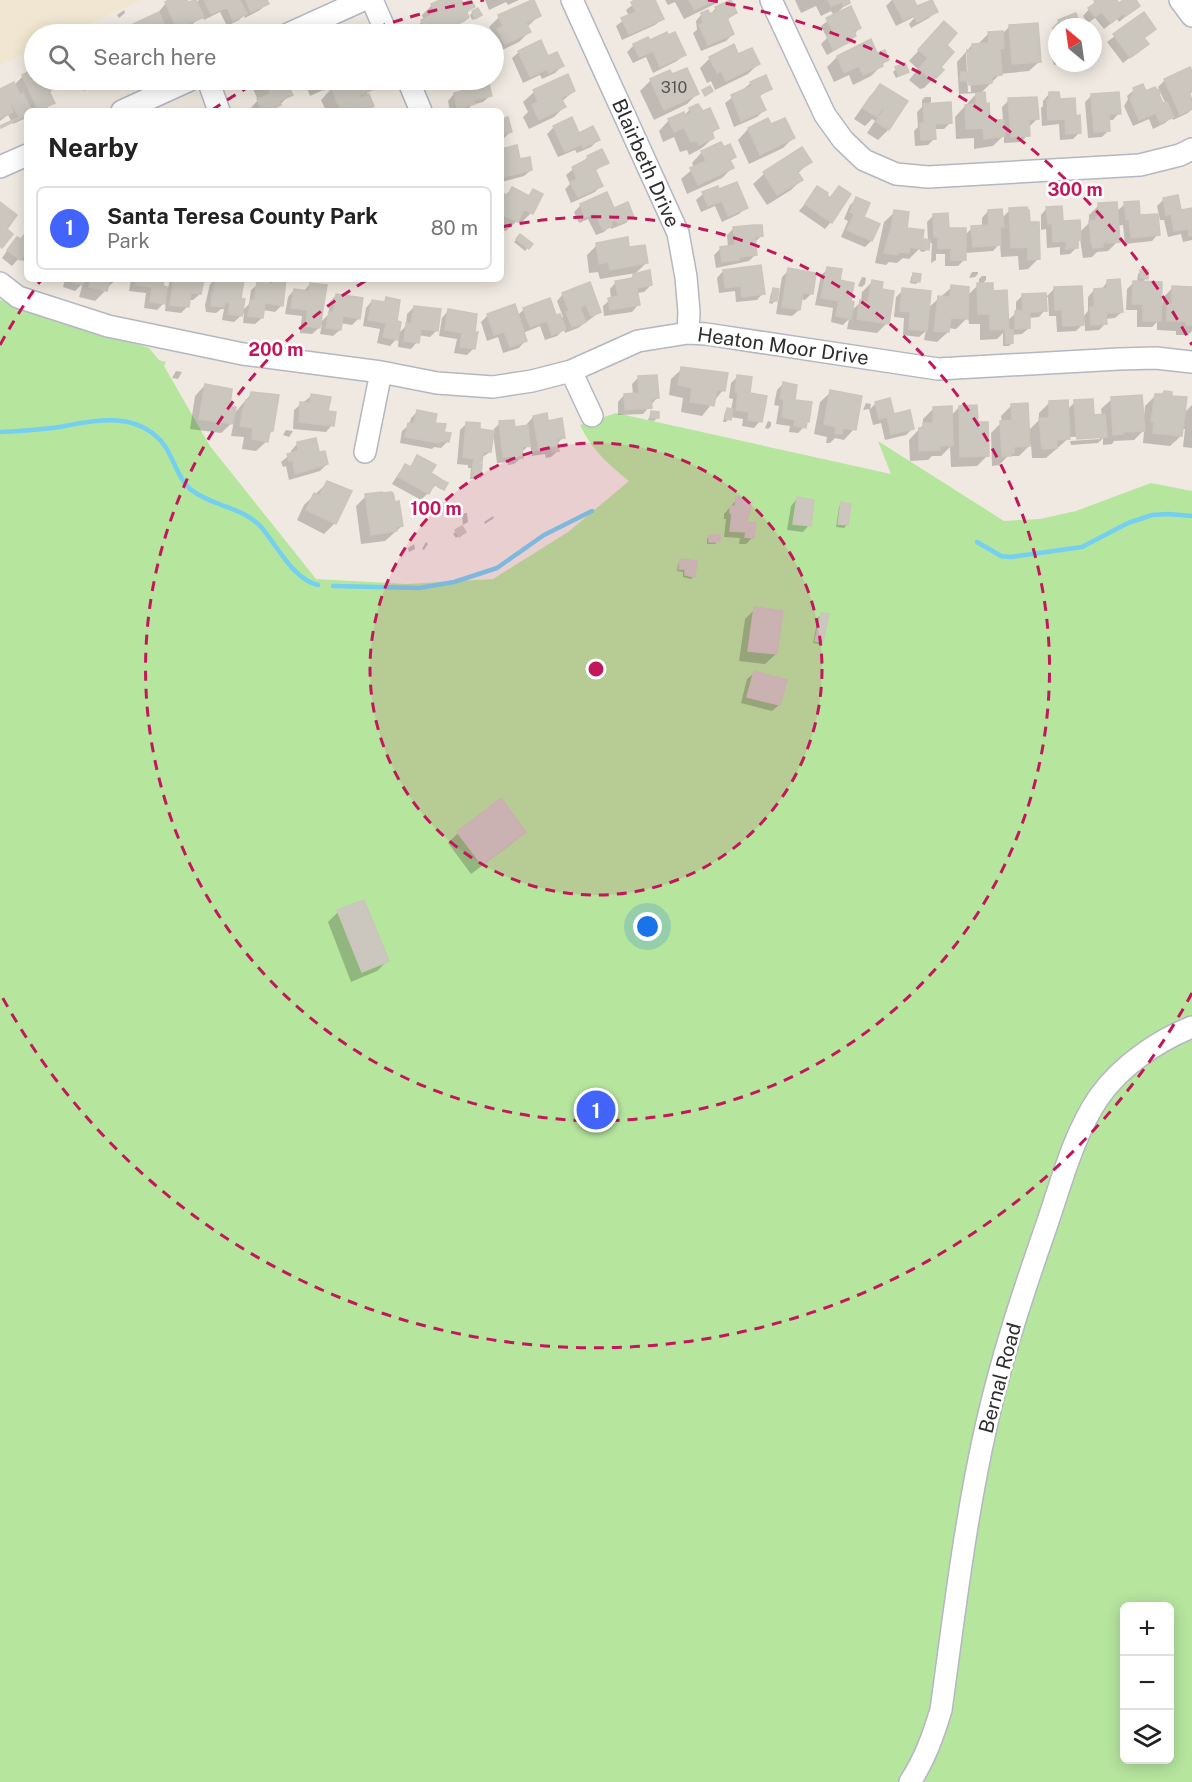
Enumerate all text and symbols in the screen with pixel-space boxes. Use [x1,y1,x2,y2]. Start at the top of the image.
north arrow [1048,18,1102,72]
search box [24,24,504,90]
icon: search [45,41,78,74]
text: Search here [93,44,217,70]
house number: 310 [661,78,687,97]
street label: Blairbeth Drive [607,95,685,231]
text: Nearby [48,132,138,163]
text: 300 m [1047,179,1103,200]
text: Santa Teresa County Park [107,203,378,229]
text: 1 [65,216,74,240]
text: 80 m [431,216,478,240]
text: Park [107,229,150,253]
street label: Heaton Moor Drive [696,322,870,370]
text: 200 m [249,339,303,360]
text: 100 m [410,498,462,519]
centre of rings [586,659,606,679]
your location [633,912,662,941]
pin: 1 [576,1088,616,1132]
street label: Bernal Road [974,1320,1026,1436]
map controls [1120,1602,1174,1764]
button: + [1120,1602,1174,1656]
button: − [1120,1656,1174,1710]
button: layers [1120,1710,1174,1764]

